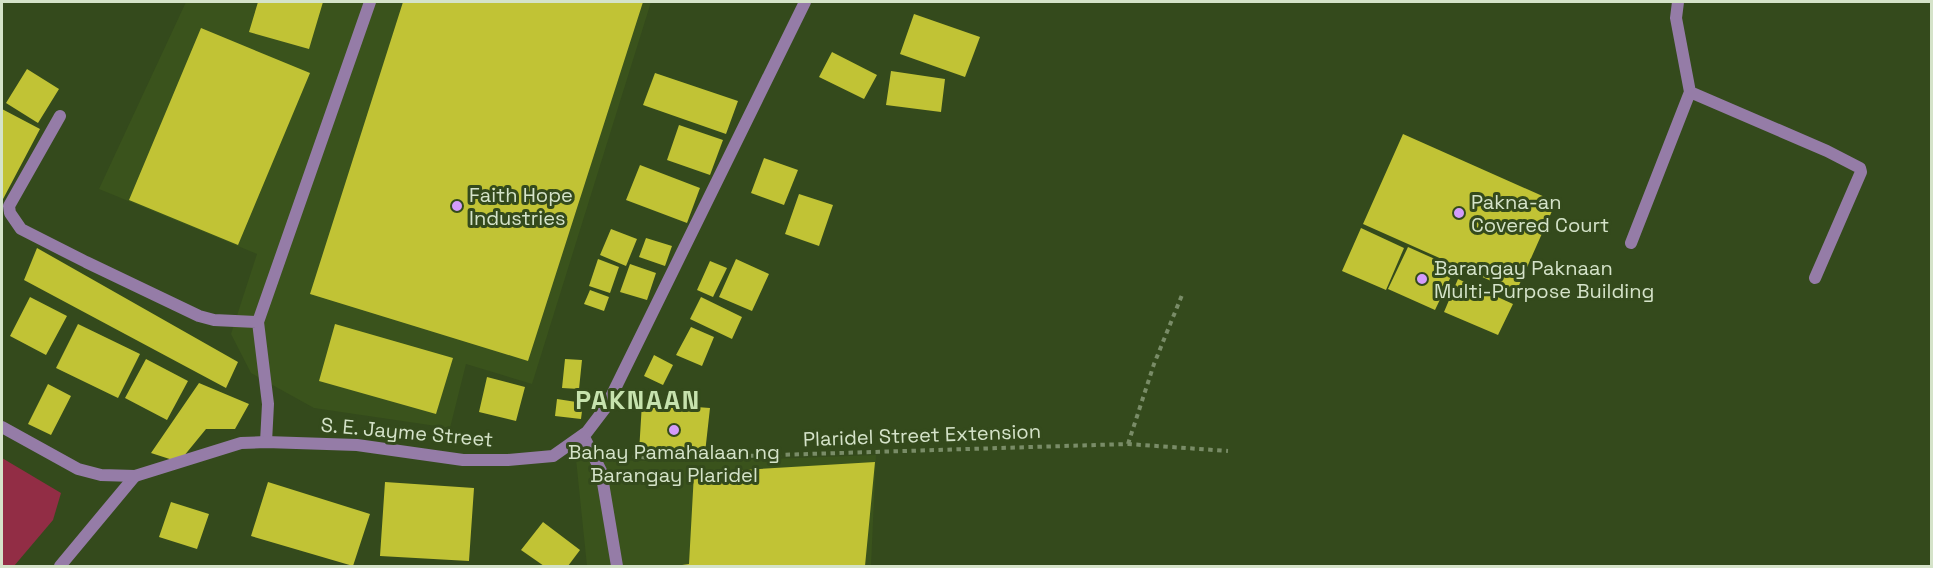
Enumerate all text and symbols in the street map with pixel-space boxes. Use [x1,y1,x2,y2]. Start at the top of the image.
place label: Faith Hope Industries [469,182,573,231]
place label: Pakna-an Covered Court [1471,189,1609,238]
marker: Faith Hope Industries [450,199,464,213]
marker: Pakna-an Covered Court [1452,206,1466,220]
place label: Barangay Paknaan Multi-Purpose Building [1434,255,1654,304]
marker: Barangay Paknaan Multi-Purpose Building [1415,272,1429,286]
district label: PAKNAAN [575,383,701,417]
street label: S. E. Jayme Street [320,412,494,452]
street label: Plaridel Street Extension [803,418,1041,452]
marker: Bahay Pamahalaan ng Barangay Plaridel [667,423,681,437]
place label: Bahay Pamahalaan ng Barangay Plaridel [568,439,780,488]

